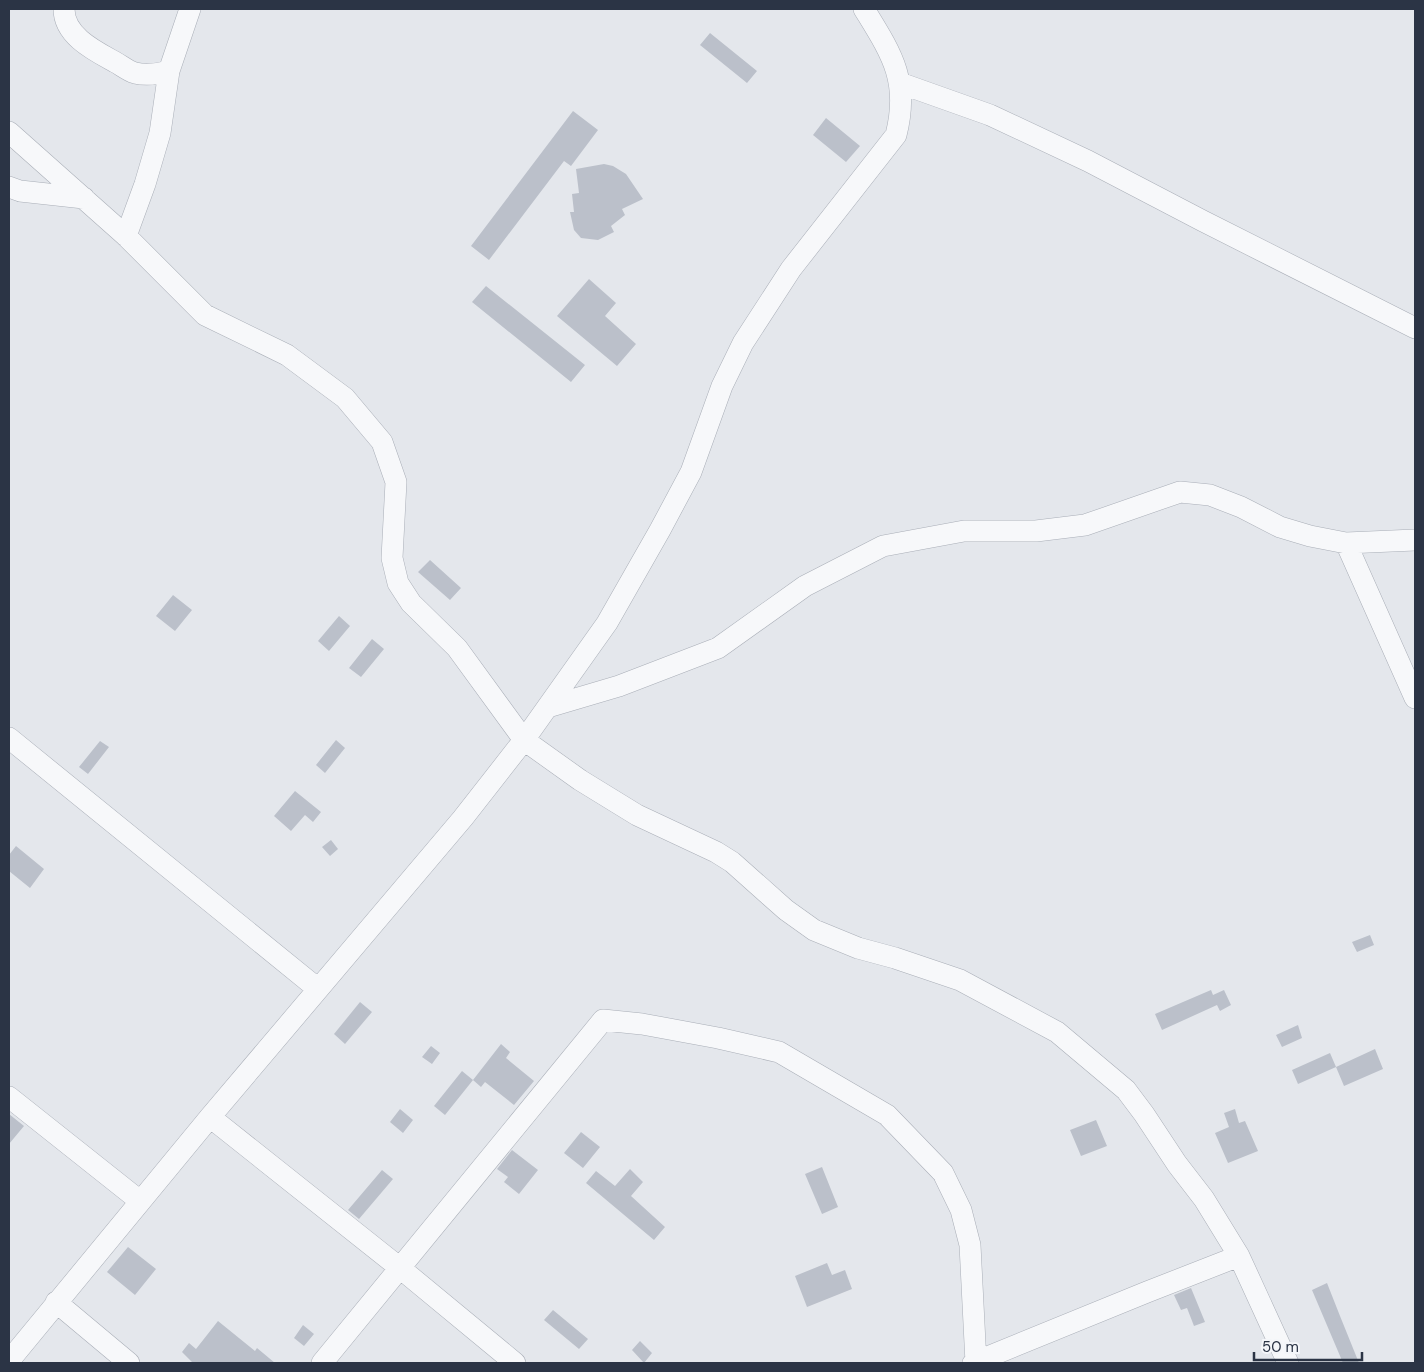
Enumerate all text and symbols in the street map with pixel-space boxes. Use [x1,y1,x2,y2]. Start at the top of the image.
scale bar [1254,1330,1362,1362]
text: 50 m [1262,1337,1299,1357]

